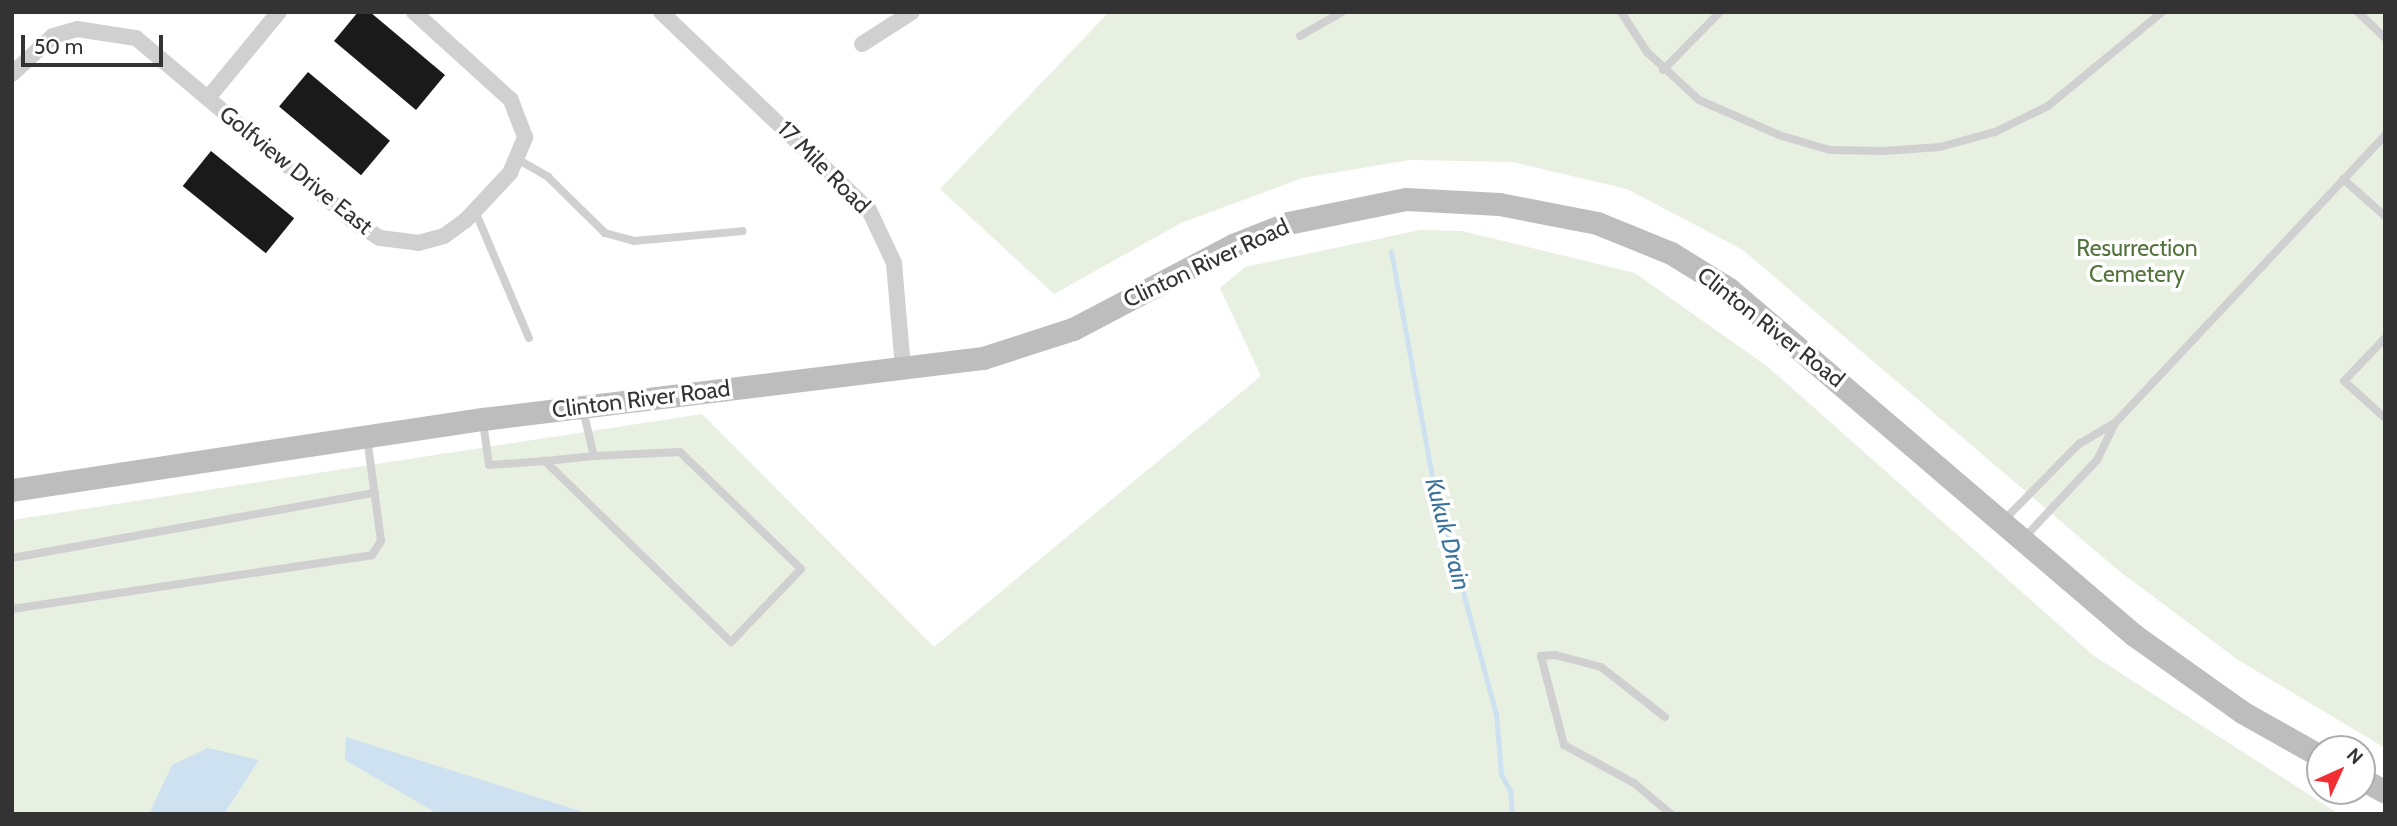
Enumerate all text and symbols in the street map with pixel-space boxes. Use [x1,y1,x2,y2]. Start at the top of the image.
scale bar [24,21,166,65]
text: 50 m [34,34,83,59]
street label: Golfview Drive East [214,100,378,240]
street label: 17 Mile Road [772,115,876,219]
street label: Clinton River Road [1119,213,1293,313]
park label: Resurrection Cemetery [2076,234,2198,288]
street label: Clinton River Road [1692,261,1850,393]
street label: Clinton River Road [550,374,732,424]
water label: Kukuk Drain [1419,475,1477,593]
north arrow [2306,735,2376,805]
text: N [2342,743,2368,769]

